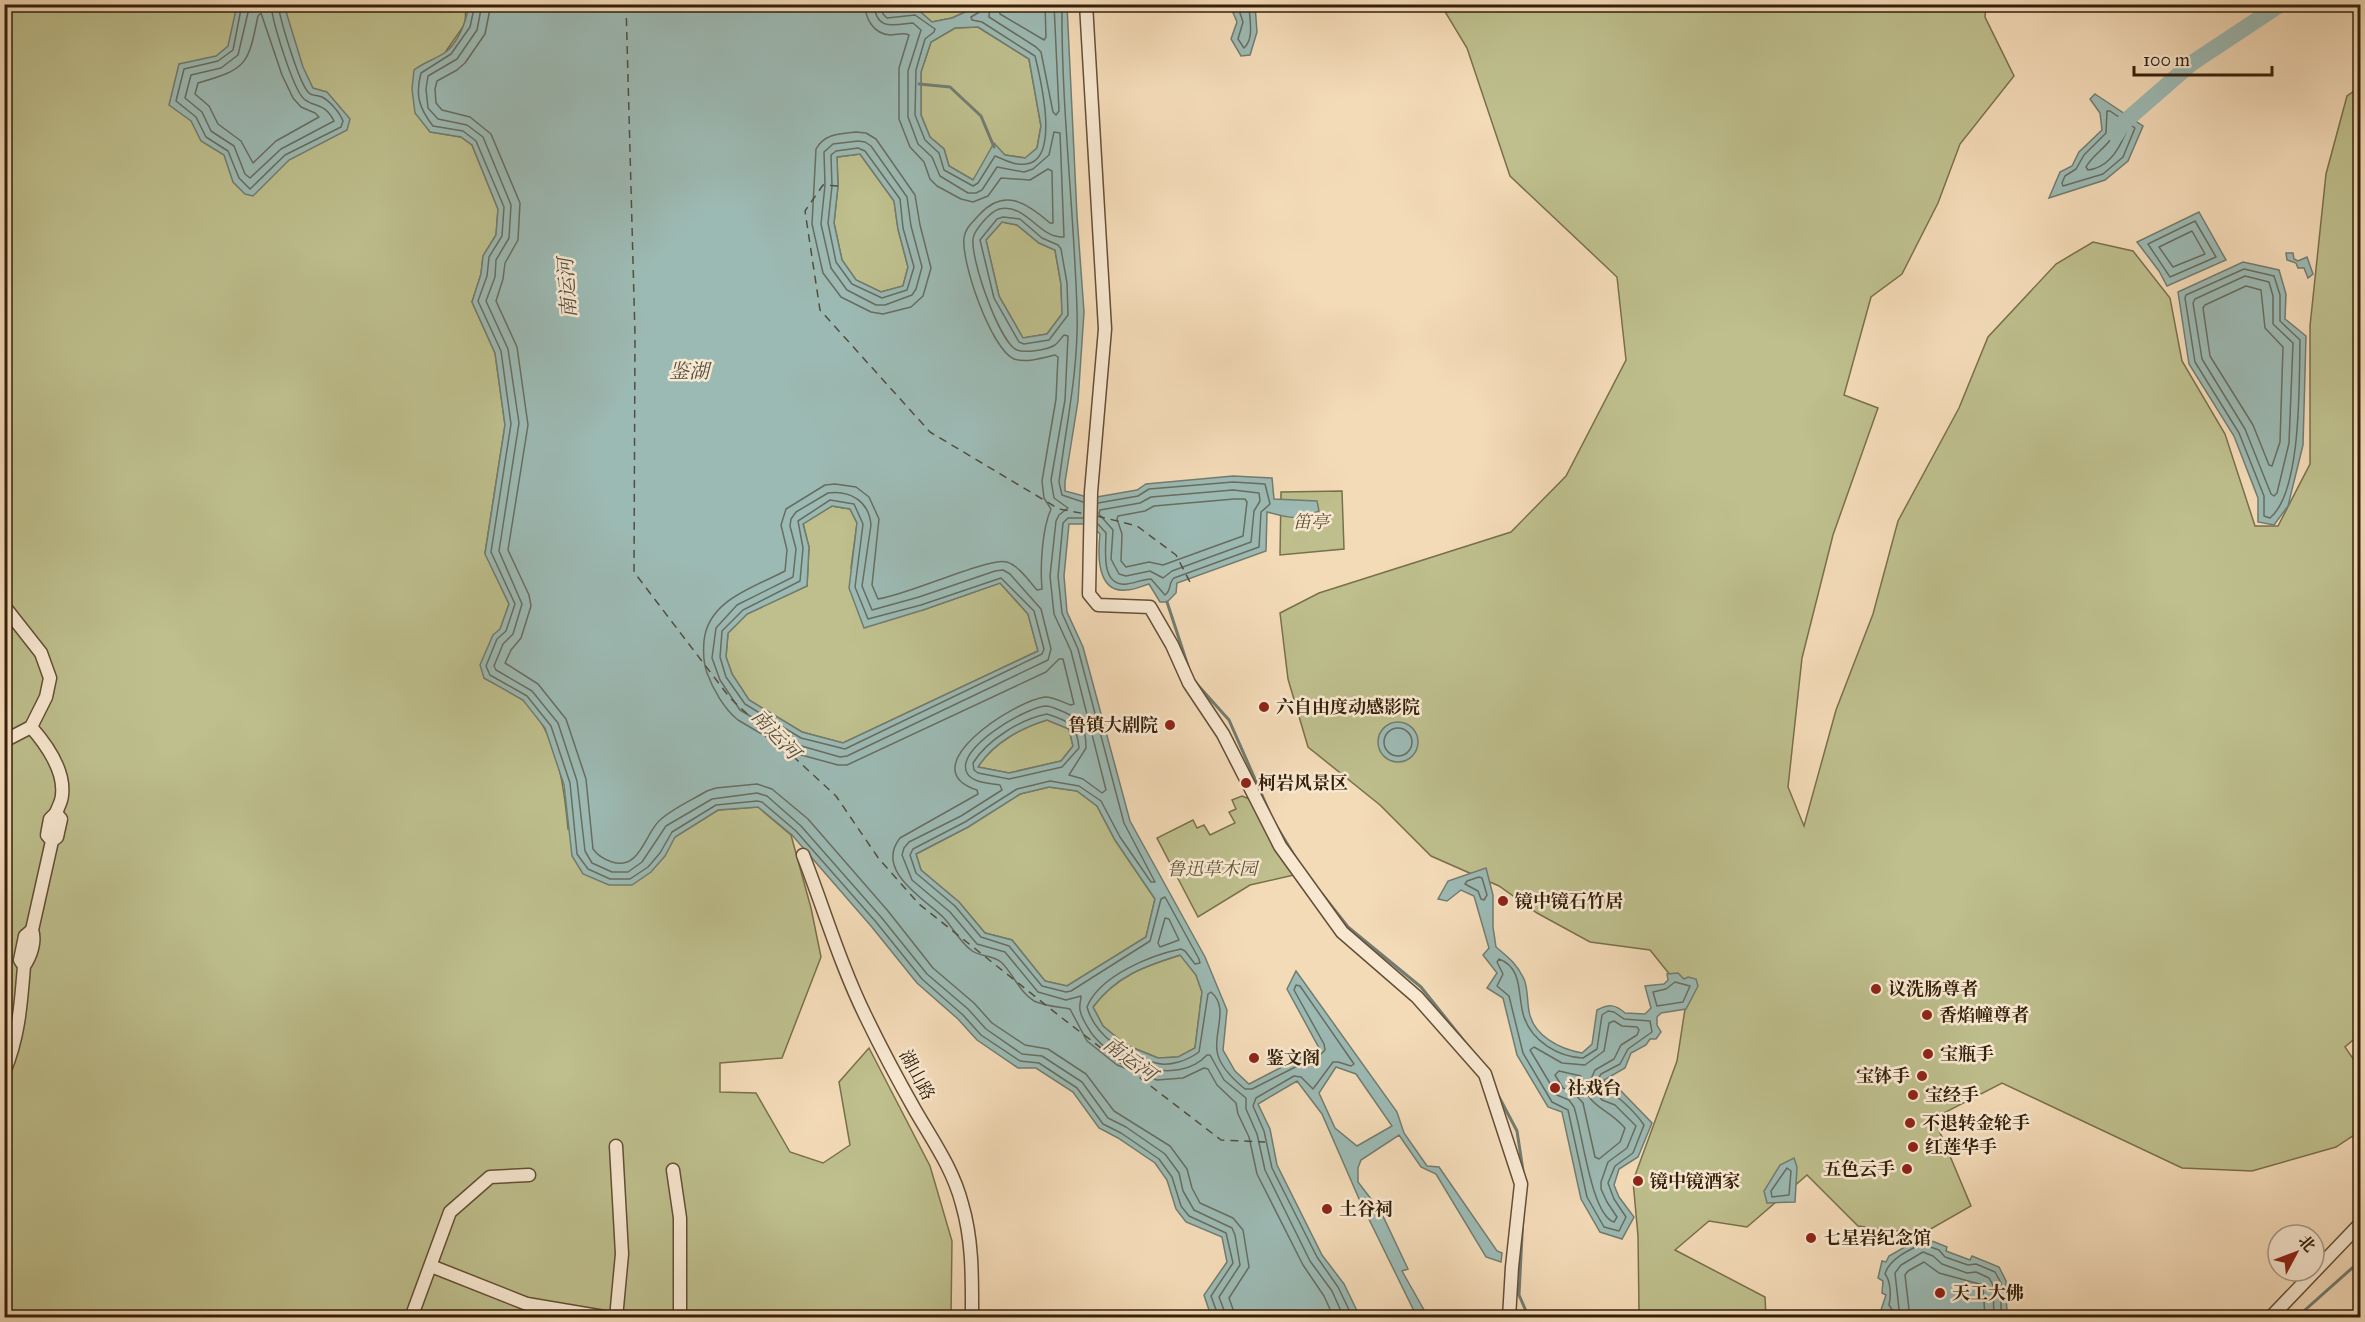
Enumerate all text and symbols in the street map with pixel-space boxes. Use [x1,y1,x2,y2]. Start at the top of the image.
scale bar [2134,39,2272,77]
text: 100 m [2143,49,2190,71]
water label: 南运河 [553,254,581,319]
water label: 鉴湖 [669,359,712,383]
park label: 笛亭 [1293,511,1332,533]
place label: 六自由度动感影院 [1276,696,1420,718]
marker: 六自由度动感影院 [1257,700,1271,714]
water label: 南运河 [747,704,807,766]
place label: 鲁镇大剧院 [1068,714,1158,736]
marker: 鲁镇大剧院 [1163,718,1177,732]
place label: 柯岩风景区 [1258,772,1348,794]
marker: 柯岩风景区 [1239,776,1253,790]
park label: 鲁迅草木园 [1167,858,1260,880]
place label: 镜中镜石竹居 [1515,890,1623,912]
marker: 镜中镜石竹居 [1496,894,1510,908]
place label: 议洗肠尊者 [1888,978,1978,1000]
marker: 议洗肠尊者 [1869,982,1883,996]
place label: 香焰幢尊者 [1939,1004,2029,1026]
marker: 香焰幢尊者 [1920,1008,1934,1022]
water label: 南运河 [1099,1031,1164,1088]
place label: 宝瓶手 [1940,1043,1994,1065]
street label: 湖山路 [895,1046,939,1104]
place label: 鉴文阁 [1266,1047,1320,1069]
marker: 宝瓶手 [1921,1047,1935,1061]
marker: 鉴文阁 [1247,1051,1261,1065]
place label: 宝钵手 [1856,1065,1910,1087]
marker: 宝钵手 [1915,1069,1929,1083]
place label: 社戏台 [1567,1077,1621,1099]
marker: 社戏台 [1548,1081,1562,1095]
place label: 宝经手 [1925,1084,1979,1106]
marker: 宝经手 [1906,1088,1920,1102]
place label: 不退转金轮手 [1922,1112,2030,1134]
marker: 不退转金轮手 [1903,1116,1917,1130]
place label: 红莲华手 [1925,1136,1997,1158]
marker: 红莲华手 [1906,1140,1920,1154]
place label: 五色云手 [1823,1158,1895,1180]
marker: 五色云手 [1900,1162,1914,1176]
place label: 镜中镜酒家 [1650,1170,1740,1192]
marker: 镜中镜酒家 [1631,1174,1645,1188]
place label: 土谷祠 [1339,1198,1393,1220]
marker: 土谷祠 [1320,1202,1334,1216]
north arrow [2266,1223,2326,1283]
place label: 七星岩纪念馆 [1823,1227,1931,1249]
marker: 七星岩纪念馆 [1804,1231,1818,1245]
text: 北 [2295,1231,2319,1256]
place label: 天工大佛 [1952,1282,2024,1304]
marker: 天工大佛 [1933,1286,1947,1300]

